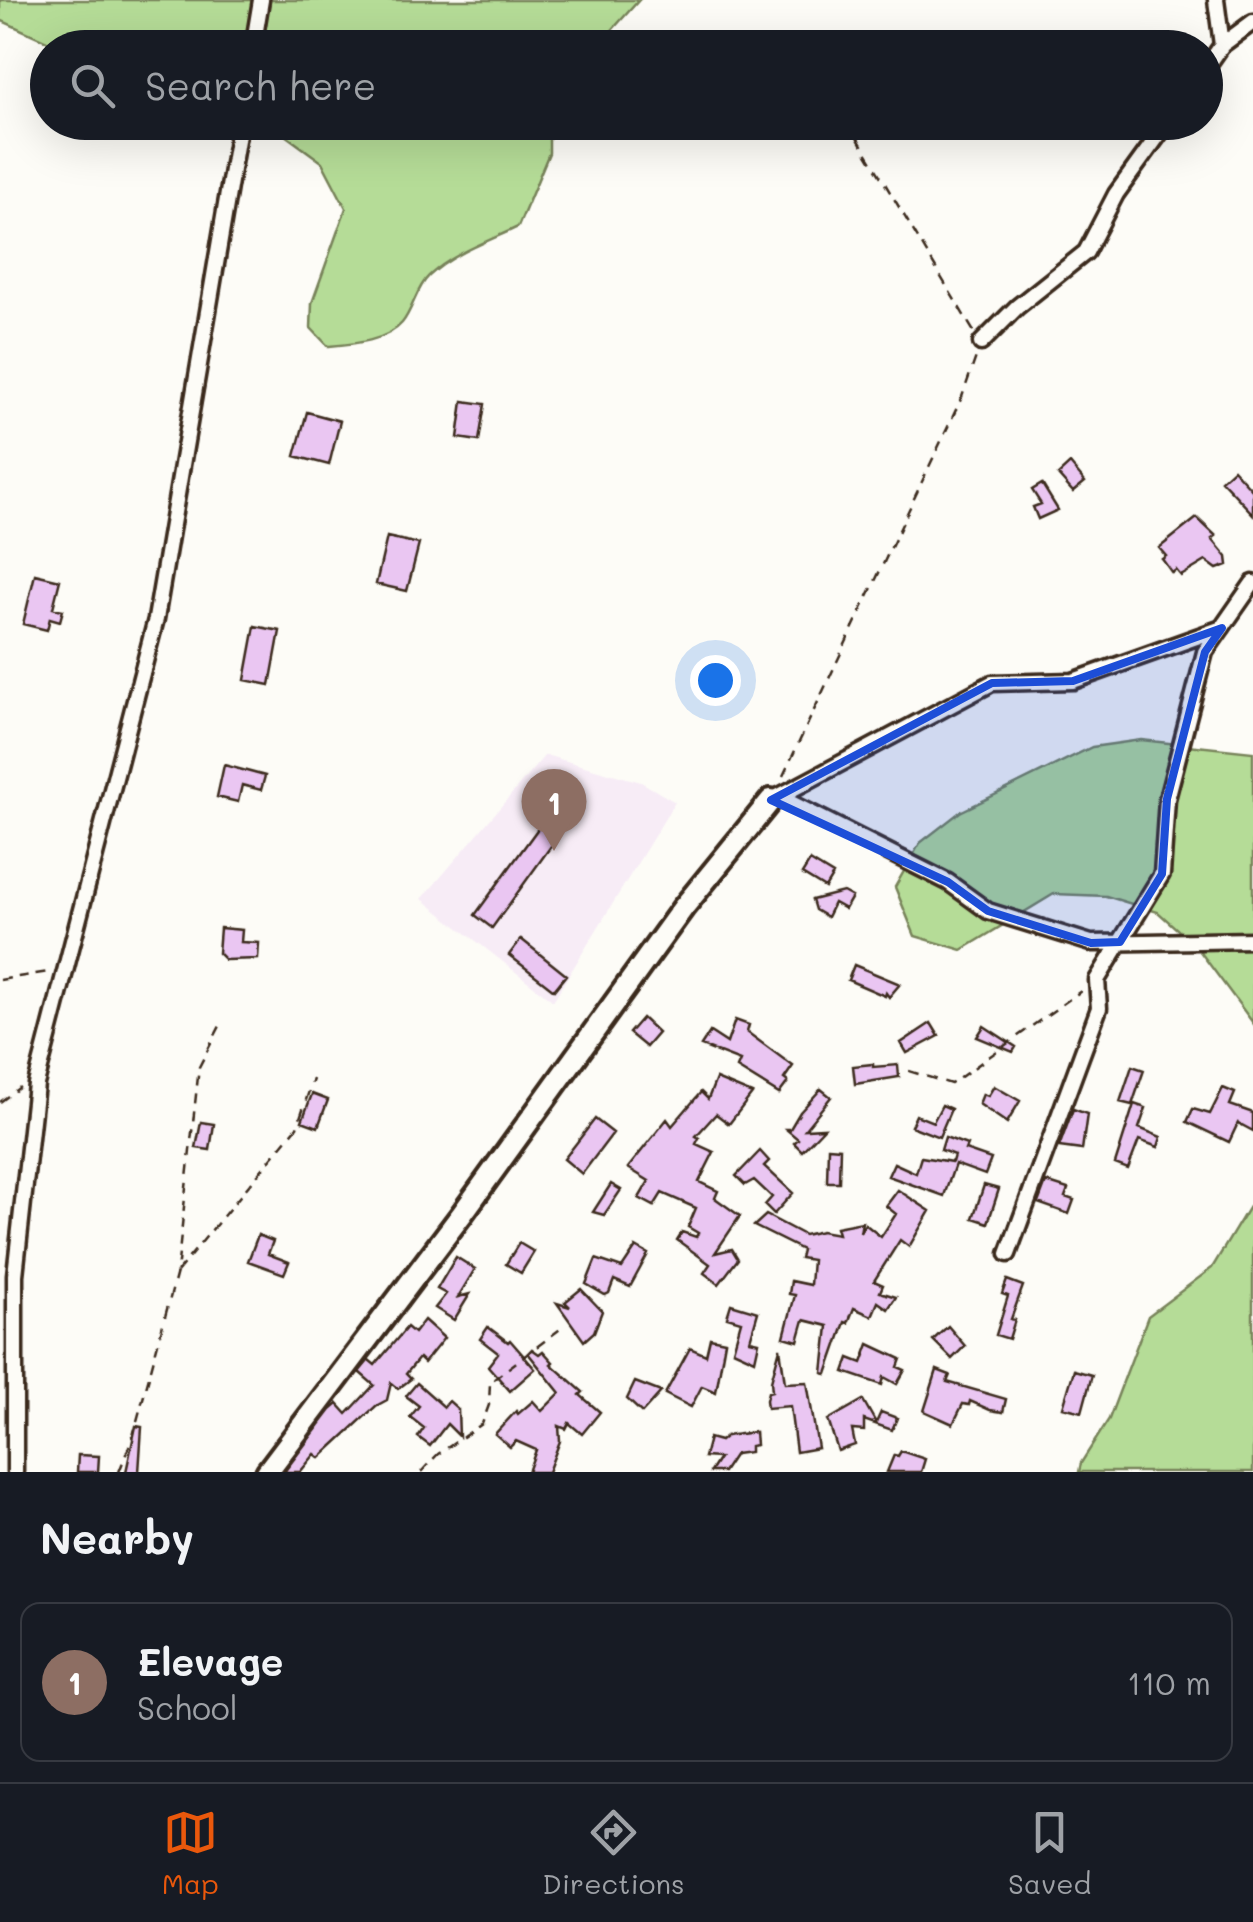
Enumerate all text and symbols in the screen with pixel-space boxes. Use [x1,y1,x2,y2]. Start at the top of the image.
search box [30,30,1223,140]
icon: search [65,58,120,113]
text: Search here [145,60,376,110]
your location [690,655,741,706]
pin: 1 [522,768,586,851]
text: Nearby [40,1510,194,1565]
text: Elevage [137,1636,283,1686]
text: 1 [67,1661,82,1703]
text: 110 m [1127,1661,1211,1703]
text: School [137,1686,238,1728]
tab: Map [162,1805,219,1901]
tab: Directions [542,1805,685,1901]
tab: Saved [1008,1805,1091,1901]

